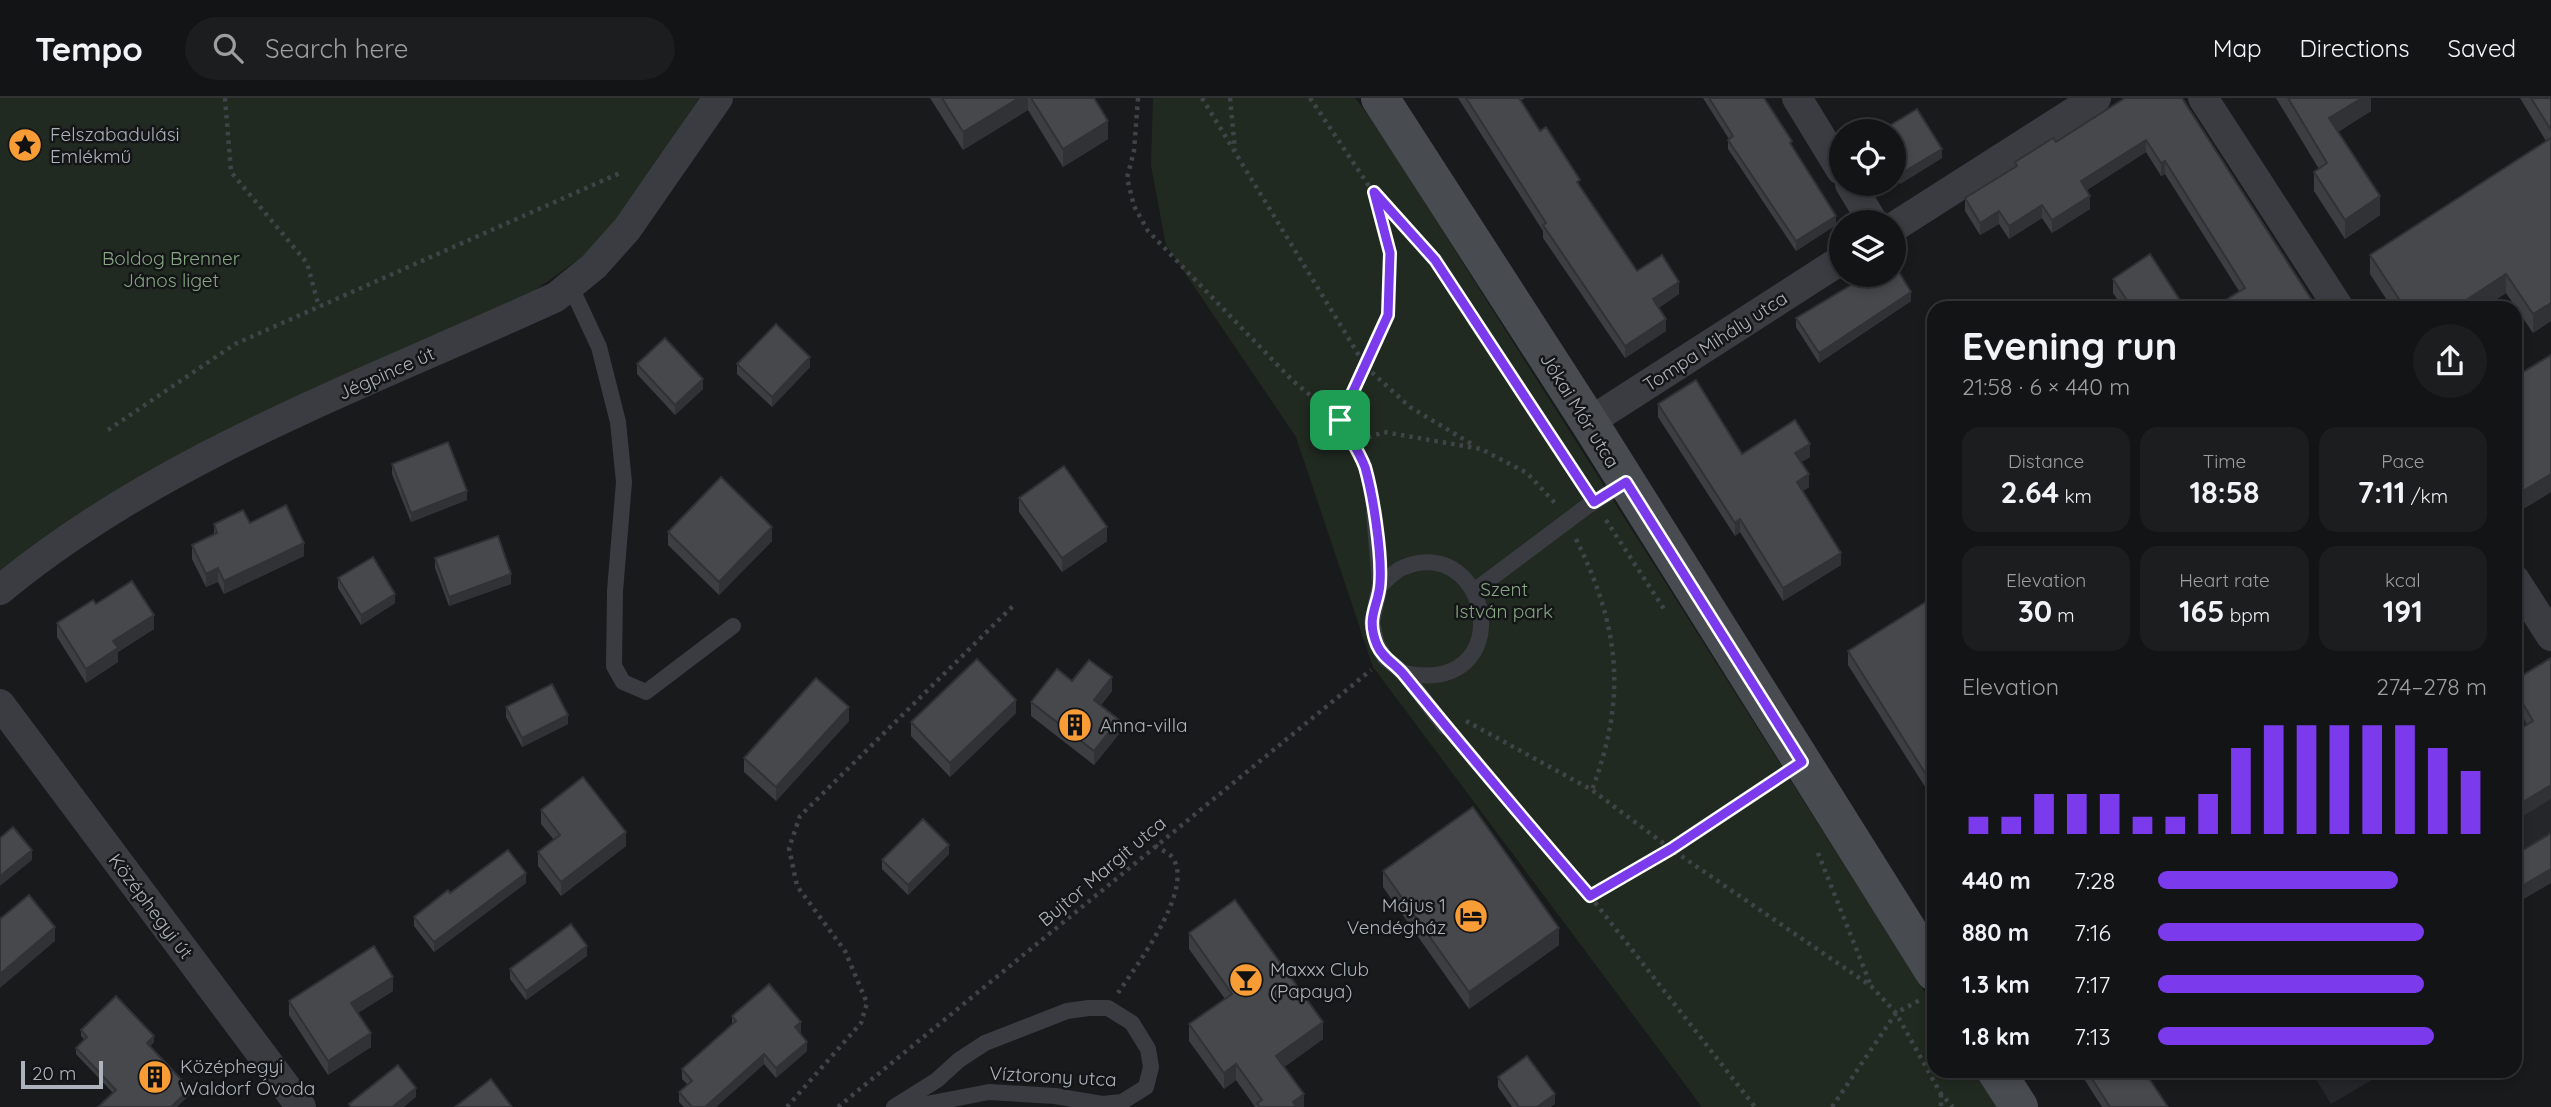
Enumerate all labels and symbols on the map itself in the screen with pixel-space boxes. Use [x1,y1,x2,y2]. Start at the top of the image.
place label: Felszabadulási Emlékmű [50,122,180,168]
place icon: Felszabadulási Emlékmű [6,126,44,164]
park label: Boldog Brenner János liget [102,246,241,292]
street label: Tompa Mihály utca [1638,285,1792,397]
street label: Jégpince út [334,341,438,405]
street label: Jókai Mór utca [1535,348,1625,472]
pin [1310,390,1370,450]
park label: Szent István park [1455,577,1553,623]
building icon: Anna-villa [1056,706,1094,744]
place label: Anna-villa [1100,713,1188,737]
street label: Bujtor Margit utca [1033,811,1171,931]
street label: Középhegyi út [104,849,198,963]
place label: Május 1 Vendégház [1347,893,1446,939]
hotel icon: Május 1 Vendégház [1452,897,1490,935]
place label: Maxxx Club (Papaya) [1270,957,1369,1003]
bar icon: Maxxx Club (Papaya) [1227,961,1265,999]
place label: Középhegyi Waldorf Óvoda [180,1054,315,1100]
scale bar [21,1058,103,1090]
building icon: Középhegyi Waldorf Óvoda [136,1058,174,1096]
street label: Víztorony utca [989,1061,1117,1091]

